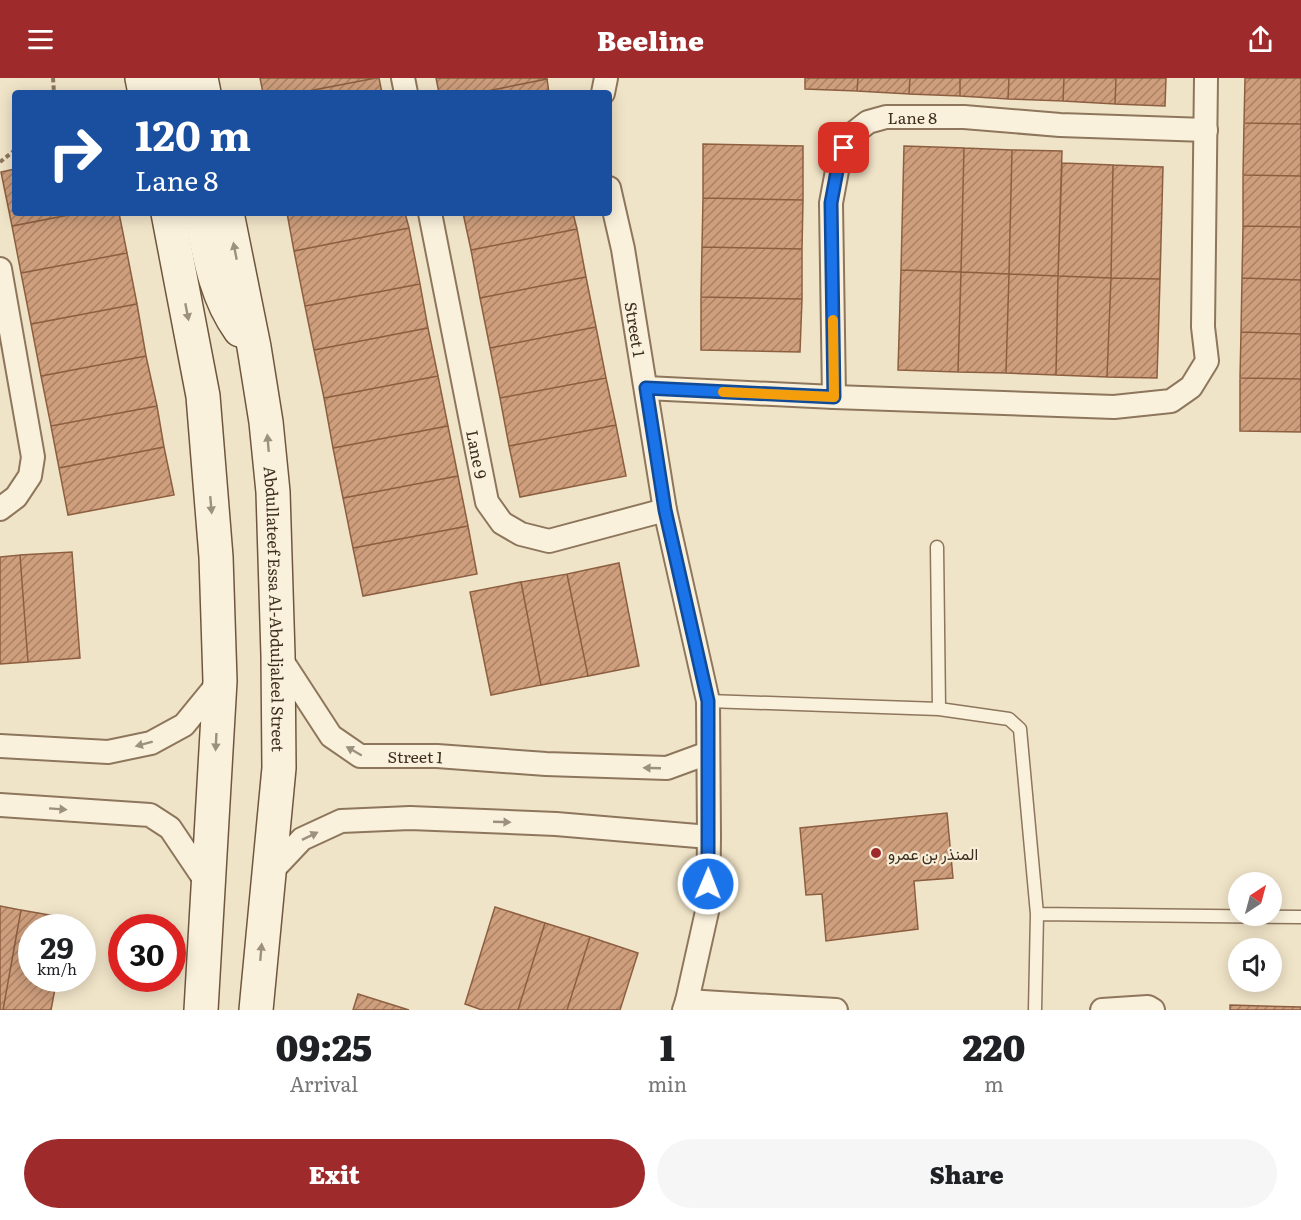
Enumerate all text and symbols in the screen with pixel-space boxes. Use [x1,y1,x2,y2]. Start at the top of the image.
text: Beeline [597,19,704,59]
icon: menu [24,23,57,56]
icon: share [1244,23,1277,56]
text: 120 m [135,102,251,164]
street label: Lane 8 [888,105,937,129]
icon: right [36,114,114,192]
pin [818,122,869,173]
icon: arrive [827,131,860,164]
text: Lane 8 [135,159,218,199]
one-way arrow [230,241,239,260]
street label: Street 1 [620,300,652,359]
one-way arrow [183,302,192,321]
street label: Lane 9 [461,428,494,481]
one-way arrow [263,433,273,452]
street label: Abdullateef Essa Al-Abduljaleel Street [258,465,291,753]
one-way arrow [207,495,216,514]
one-way arrow [212,732,221,751]
one-way arrow [135,739,153,749]
street label: Street 1 [388,744,444,768]
one-way arrow [345,746,362,756]
one-way arrow [642,763,661,772]
one-way arrow [49,804,68,814]
one-way arrow [492,817,511,827]
one-way arrow [302,831,319,840]
place label: المنذر بن عمرو [888,841,978,865]
marker: المنذر بن عمرو [869,846,883,860]
position arrow [676,852,740,916]
north arrow [1228,872,1282,926]
map controls [1228,872,1282,992]
speed limit sign: 30 [108,914,186,992]
text: 29 [40,924,74,968]
button: sound [1228,938,1282,992]
one-way arrow [256,942,266,961]
text: km/h [37,957,77,980]
text: 09:25 [276,1019,372,1072]
text: 1 [660,1019,675,1072]
text: 220 [963,1019,1025,1072]
text: Arrival [290,1068,358,1098]
text: min [648,1068,687,1098]
text: m [984,1068,1004,1098]
button: Exit [24,1139,645,1208]
button: Share [657,1139,1277,1208]

